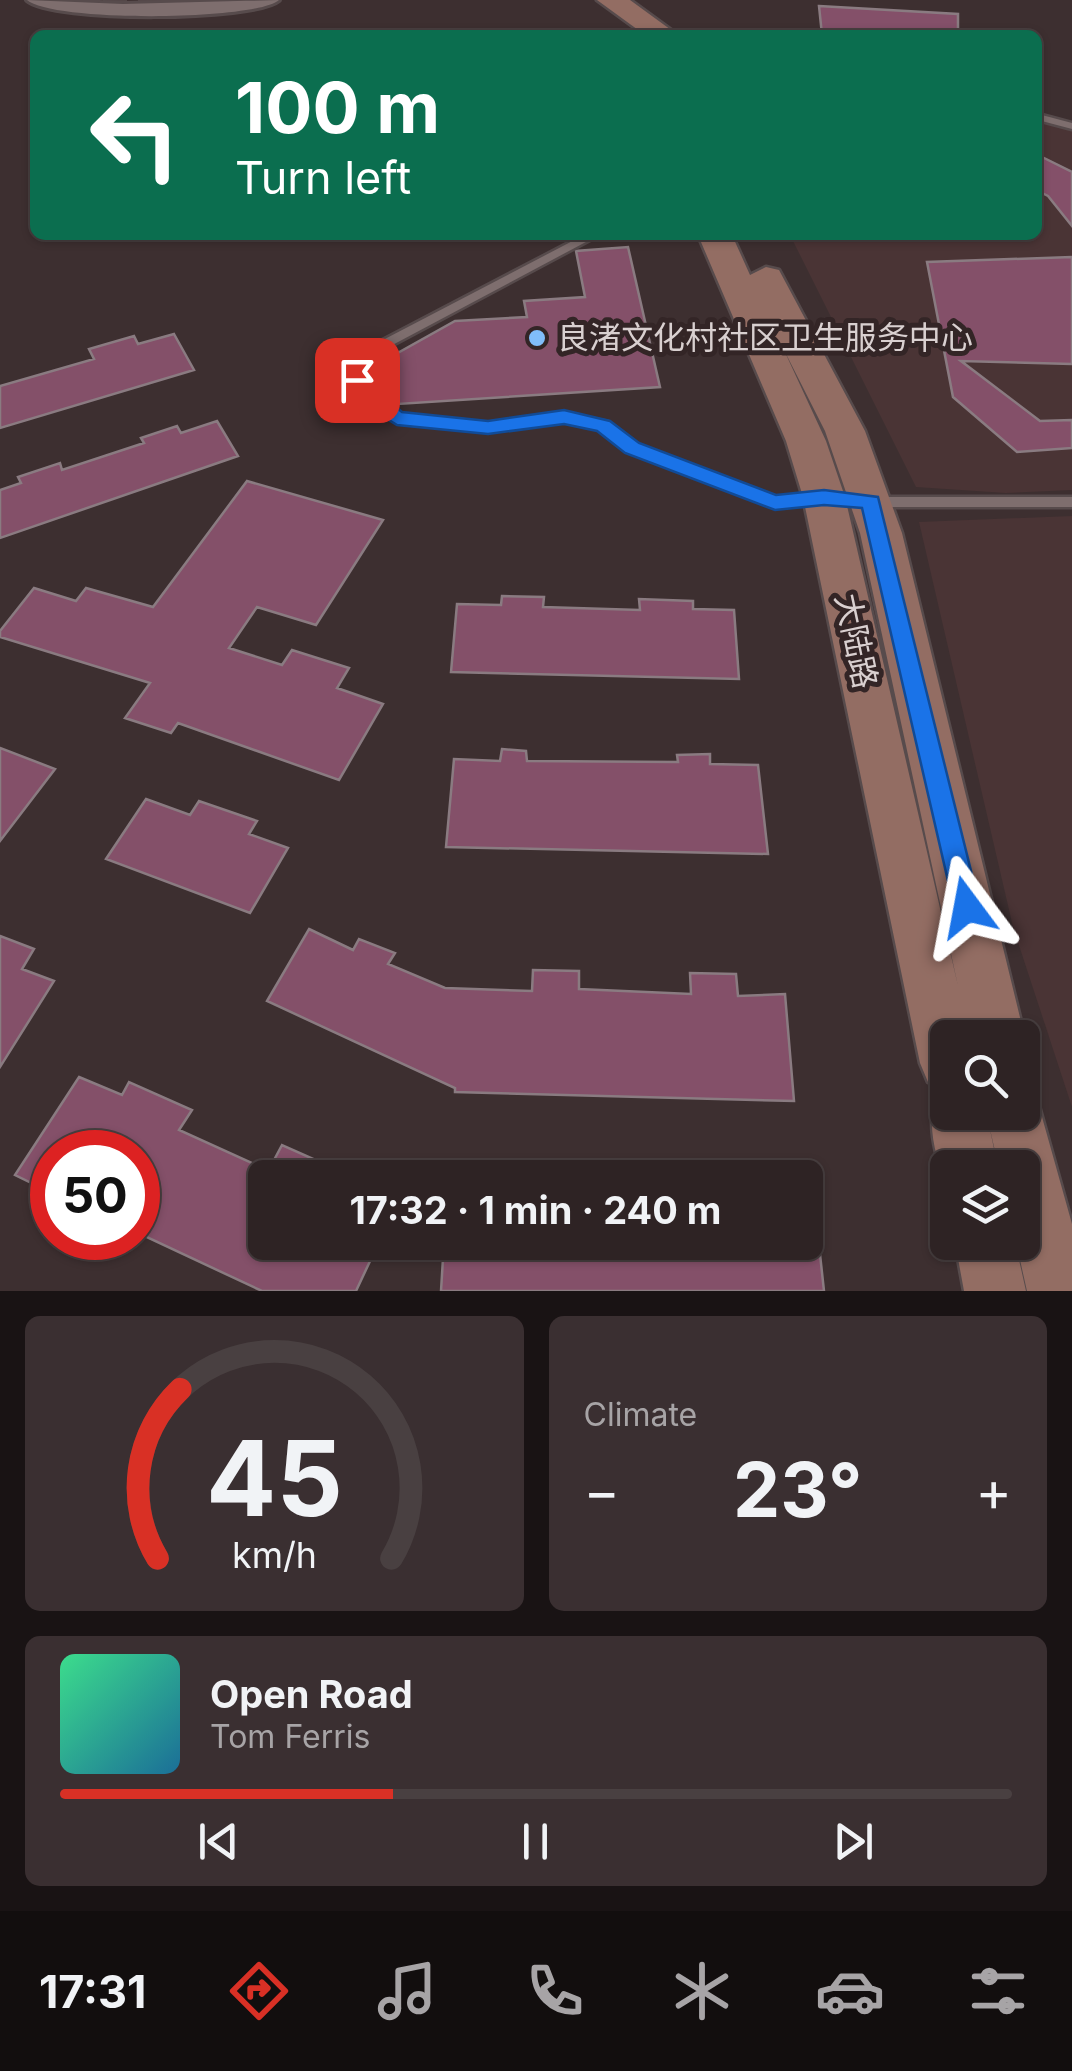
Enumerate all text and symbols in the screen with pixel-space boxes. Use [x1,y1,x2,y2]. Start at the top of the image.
text: 100 m [235,65,440,150]
icon: left [70,70,200,200]
text: Turn left [235,150,411,205]
place label: 良渚文化村社区卫生服务中心 [557,318,973,357]
marker: 良渚文化村社区卫生服务中心 [526,327,548,349]
pin [315,338,400,423]
icon: arrive [330,353,385,408]
street label: 大陆路 [827,590,886,692]
position arrow [915,855,1019,959]
map controls [930,1020,1040,1260]
button: search [930,1020,1040,1130]
speed limit sign: 50 [30,1130,160,1260]
button: layers [930,1150,1040,1260]
text: 17:32 · 1 min · 240 m [349,1187,722,1233]
text: Climate [584,1395,697,1434]
text: 45 [206,1415,343,1541]
text: 23° [733,1444,863,1535]
text: − [584,1458,620,1524]
text: + [976,1458,1012,1524]
text: km/h [232,1533,317,1577]
text: Open Road [210,1671,413,1717]
text: Tom Ferris [210,1717,370,1756]
icon: previous [191,1814,246,1869]
icon: pause [508,1814,563,1869]
icon: next [826,1814,881,1869]
icon: directions [224,1956,294,2026]
icon: music [372,1956,442,2026]
icon: phone [520,1956,590,2026]
icon: climate [667,1956,737,2026]
icon: car [815,1956,885,2026]
icon: filters [963,1956,1033,2026]
text: 17:31 [39,1964,146,2019]

